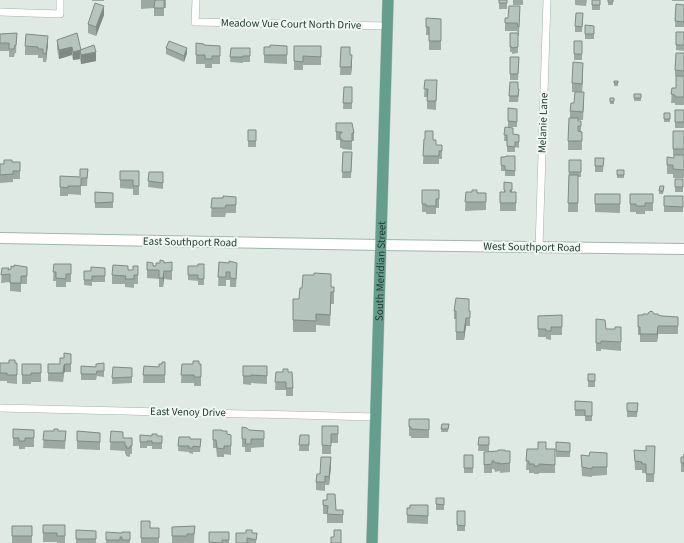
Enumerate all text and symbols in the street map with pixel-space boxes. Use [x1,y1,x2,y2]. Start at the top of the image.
street label: Meadow Vue Court North Drive [221,15,362,33]
street label: Melanie Lane [534,92,552,154]
street label: South Meridian Street [371,221,389,321]
street label: East Southport Road [143,234,237,250]
street label: West Southport Road [483,239,581,255]
street label: East Venoy Drive [150,404,227,420]

